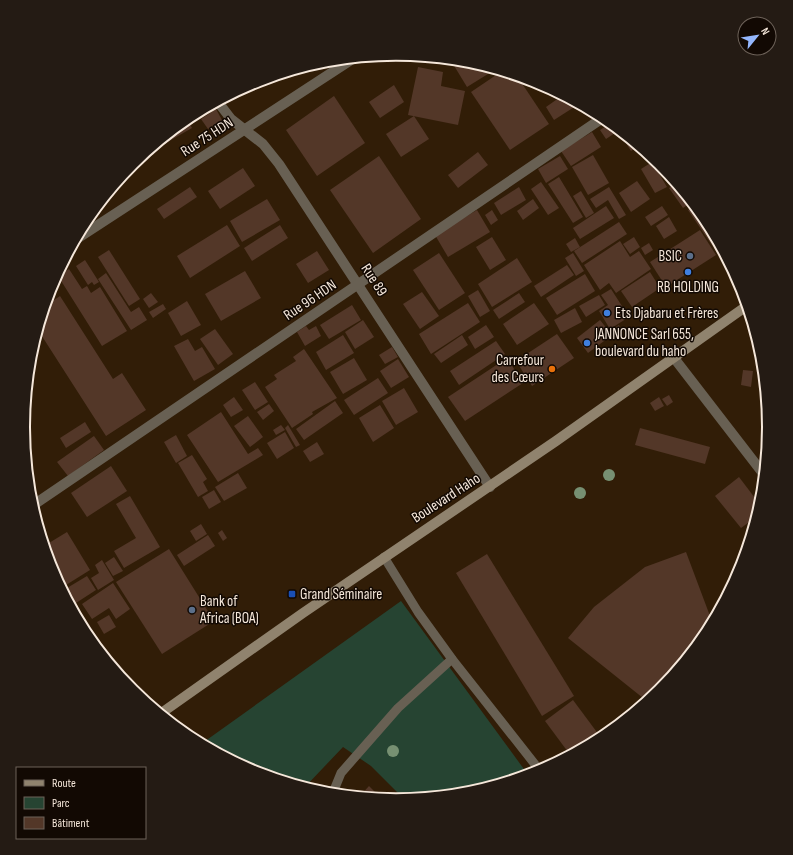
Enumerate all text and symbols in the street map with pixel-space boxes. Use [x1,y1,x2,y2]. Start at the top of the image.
north arrow [737,16,777,56]
text: N [758,25,772,37]
street label: Rue 75 HDN [177,113,237,161]
place label: BSIC [659,247,682,266]
marker: BSIC [685,251,695,261]
street label: Rue 89 [357,260,391,300]
marker: RB HOLDING [683,267,693,277]
street label: Rue 96 HDN [280,275,340,325]
place label: RB HOLDING [657,278,719,297]
place label: Ets Djabaru et Frères [615,304,718,323]
marker: Ets Djabaru et Frères [602,308,612,318]
place label: JANNONCE Sarl 655, boulevard du haho [594,325,694,361]
marker: JANNONCE Sarl 655, boulevard du haho [582,338,592,348]
place label: Carrefour des Cœurs [491,351,545,387]
marker: Carrefour des Cœurs [547,364,557,374]
street label: Boulevard Haho [408,469,484,527]
place label: Grand Séminaire [300,585,382,604]
marker: Grand Séminaire [287,589,297,599]
place label: Bank of Africa (BOA) [199,592,259,628]
marker: Bank of Africa (BOA) [187,605,197,615]
legend [16,767,146,839]
text: Route [52,776,76,791]
text: Parc [52,796,70,811]
text: Bâtiment [52,816,90,831]

